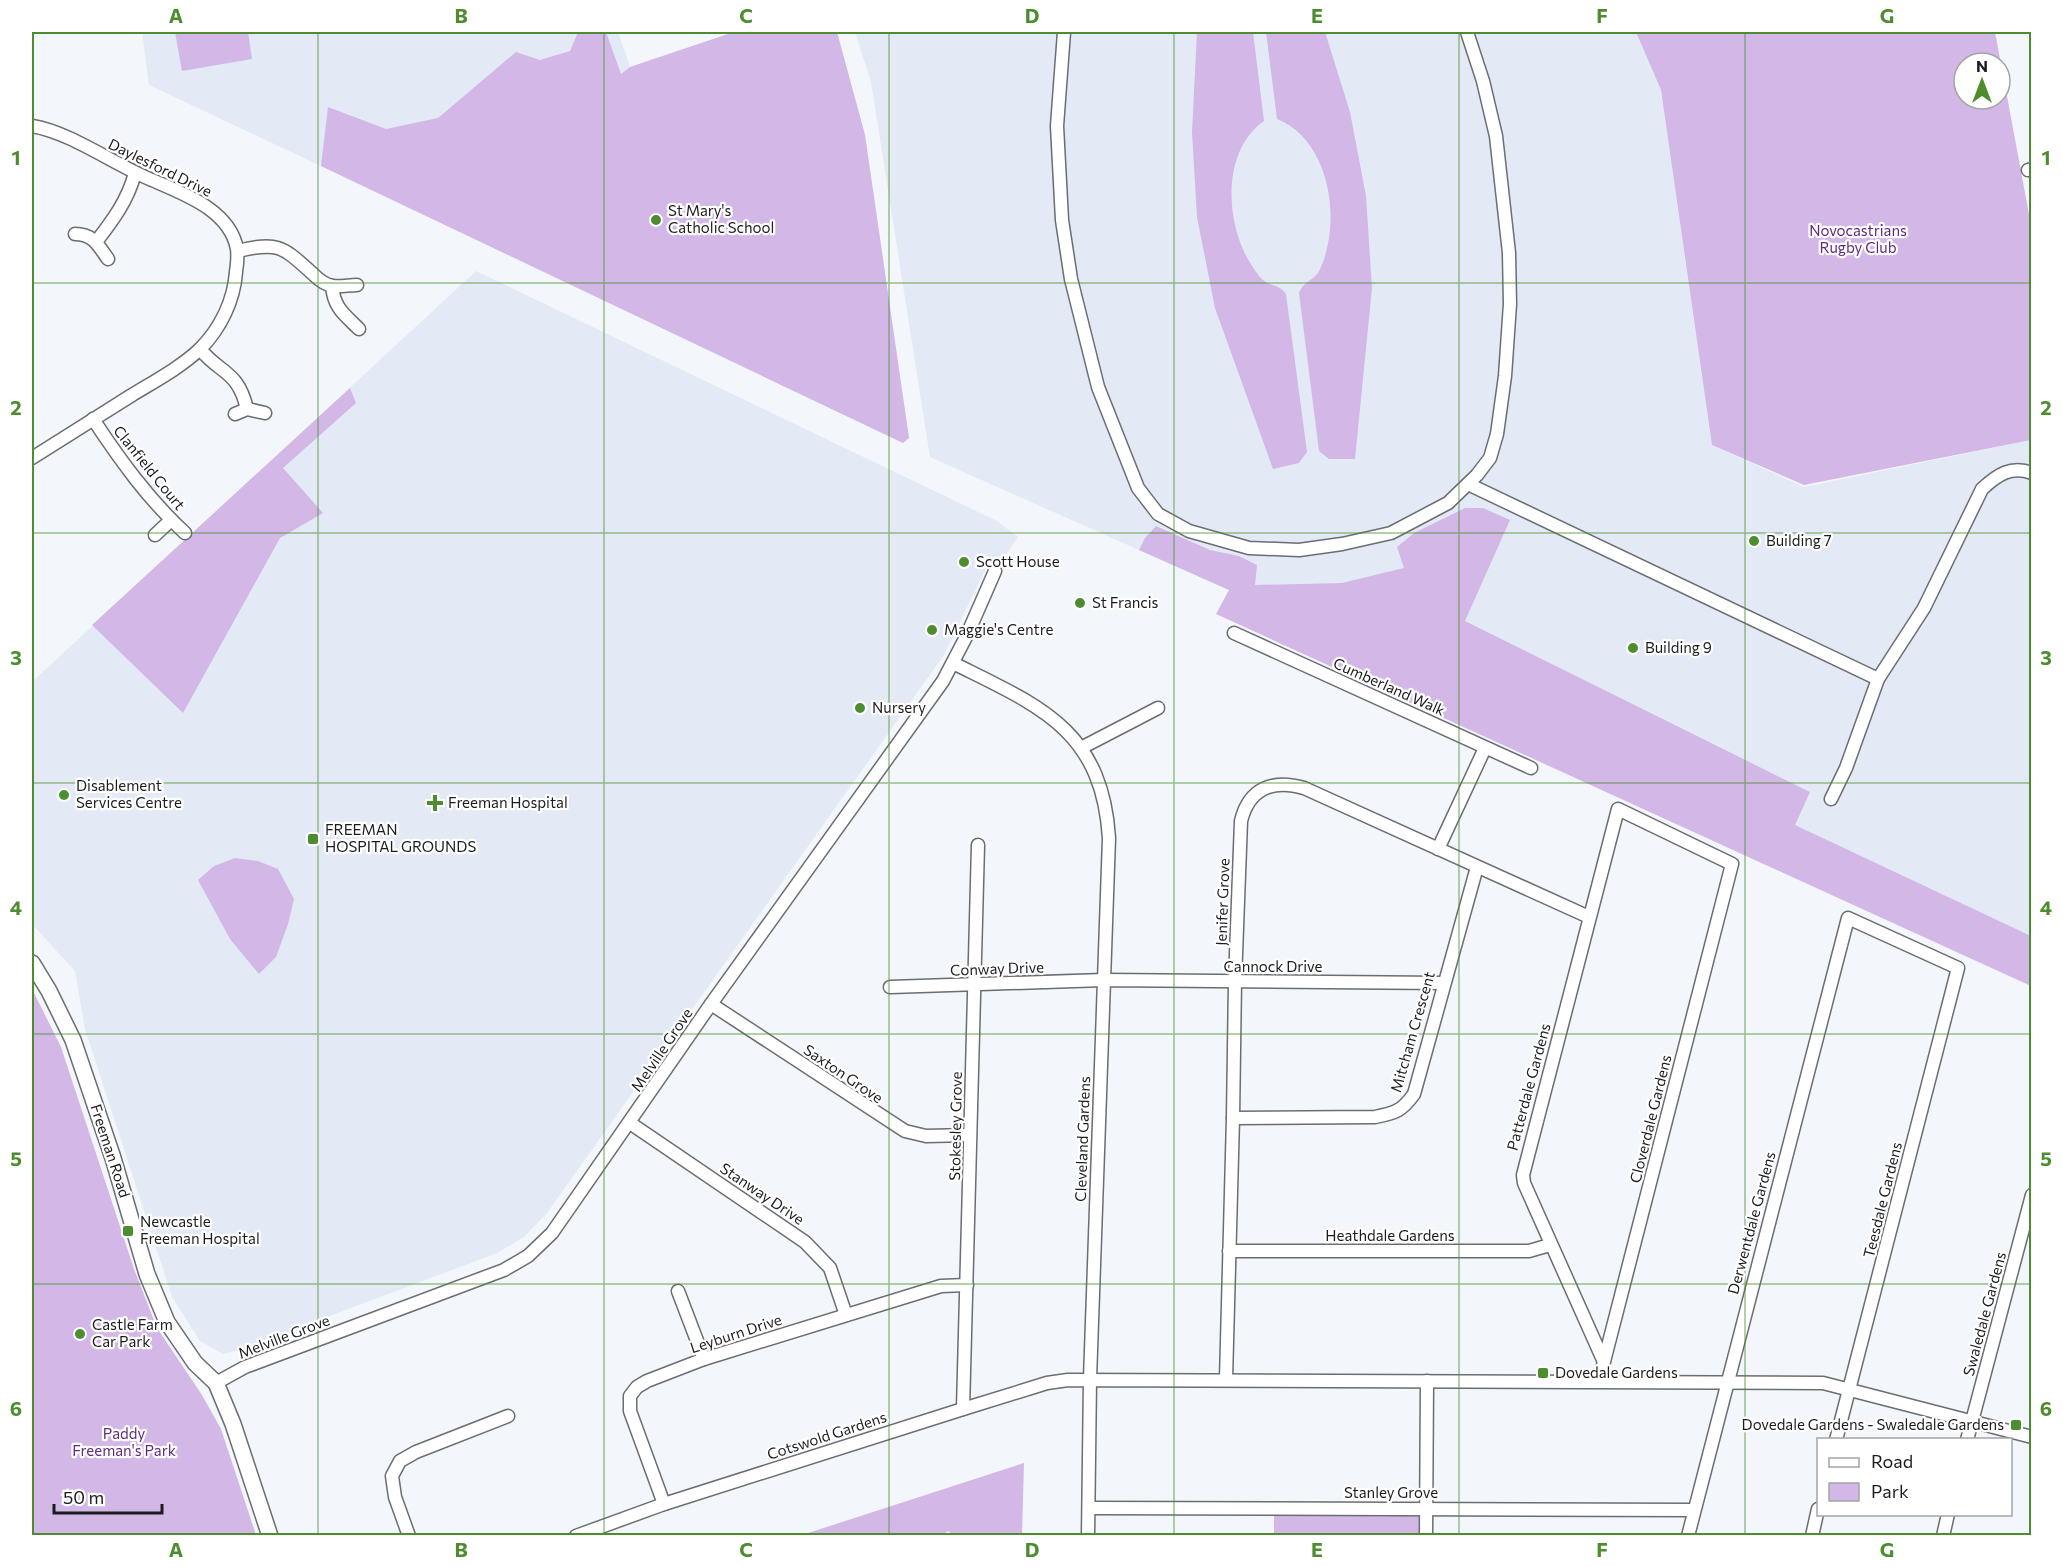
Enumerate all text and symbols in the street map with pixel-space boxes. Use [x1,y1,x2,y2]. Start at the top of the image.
text: A [169,3,183,27]
text: B [454,3,468,27]
text: C [739,3,753,27]
text: D [1025,3,1039,27]
text: E [1311,3,1323,27]
text: F [1596,3,1608,27]
text: G [1880,3,1894,27]
north arrow [1952,51,2012,111]
text: N [1976,56,1988,75]
street label: Daylesford Drive [106,134,215,200]
text: 1 [11,145,21,169]
text: 1 [2041,145,2051,169]
place label: St Mary's Catholic School [668,201,774,236]
marker: St Mary's Catholic School [649,213,663,227]
park label: Novocastrians Rugby Club [1809,221,1907,256]
text: 2 [10,395,22,419]
text: 2 [2040,395,2052,419]
street label: Clanfield Court [110,422,189,513]
place label: Building 7 [1766,531,1832,549]
marker: Building 7 [1747,534,1761,548]
place label: Scott House [976,552,1060,570]
marker: Scott House [957,555,971,569]
place label: St Francis [1092,593,1159,611]
marker: St Francis [1073,596,1087,610]
place label: Maggie's Centre [944,620,1053,638]
marker: Maggie's Centre [925,623,939,637]
place label: Building 9 [1645,638,1712,656]
marker: Building 9 [1626,641,1640,655]
text: 3 [10,645,22,669]
text: 3 [2040,645,2052,669]
street label: Cumberland Walk [1331,653,1448,719]
place label: Nursery [872,698,926,716]
marker: Nursery [853,701,867,715]
place label: Disablement Services Centre [76,776,182,811]
marker: Disablement Services Centre [57,788,71,802]
place label: Freeman Hospital [448,793,568,811]
marker: Freeman Hospital [426,794,444,812]
place label: FREEMAN HOSPITAL GROUNDS [325,820,476,855]
marker: FREEMAN HOSPITAL GROUNDS [306,832,320,846]
street label: Jenifer Grove [1211,858,1233,946]
text: 4 [10,895,22,919]
text: 4 [2040,895,2052,919]
street label: Conway Drive [950,957,1044,979]
street label: Cannock Drive [1224,957,1323,975]
street label: Mitcham Crescent [1386,969,1438,1094]
street label: Melville Grove [627,1004,696,1095]
street label: Patterdale Gardens [1502,1021,1554,1152]
street label: Saxton Grove [800,1040,887,1106]
street label: Cloverdale Gardens [1625,1053,1675,1185]
street label: Stokesley Grove [945,1071,965,1181]
street label: Cleveland Gardens [1071,1076,1093,1202]
street label: Freeman Road [87,1102,135,1200]
street label: Teesdale Gardens [1859,1140,1905,1260]
text: 5 [10,1146,22,1170]
text: 5 [2040,1146,2052,1170]
street label: Derwentdale Gardens [1723,1149,1779,1296]
street label: Stanway Drive [717,1158,808,1228]
place label: Newcastle Freeman Hospital [140,1212,260,1247]
marker: Newcastle Freeman Hospital [121,1224,135,1238]
street label: Heathdale Gardens [1325,1226,1455,1244]
street label: Swaledale Gardens [1959,1250,2009,1378]
street label: Melville Grove [235,1310,332,1362]
street label: Leyburn Drive [688,1310,784,1356]
place label: Castle Farm Car Park [92,1315,173,1350]
marker: Castle Farm Car Park [73,1327,87,1341]
place label: Dovedale Gardens [1555,1363,1678,1381]
marker: Dovedale Gardens [1536,1366,1550,1380]
text: 6 [10,1396,22,1420]
text: 6 [2040,1396,2052,1420]
street label: Cotswold Gardens [765,1407,889,1463]
place label: Dovedale Gardens - Swaledale Gardens [1742,1415,2004,1433]
marker: Dovedale Gardens - Swaledale Gardens [2009,1418,2023,1432]
park label: Paddy Freeman's Park [72,1424,176,1459]
legend [1817,1438,2012,1516]
text: Road [1871,1450,1913,1472]
scale bar [54,1477,162,1515]
text: Park [1871,1480,1909,1502]
street label: Stanley Grove [1344,1483,1438,1501]
text: 50 m [63,1486,104,1508]
text: A [169,1537,183,1561]
text: B [454,1537,468,1561]
text: C [739,1537,753,1561]
text: D [1025,1537,1039,1561]
text: E [1311,1537,1323,1561]
text: F [1596,1537,1608,1561]
text: G [1880,1537,1894,1561]

